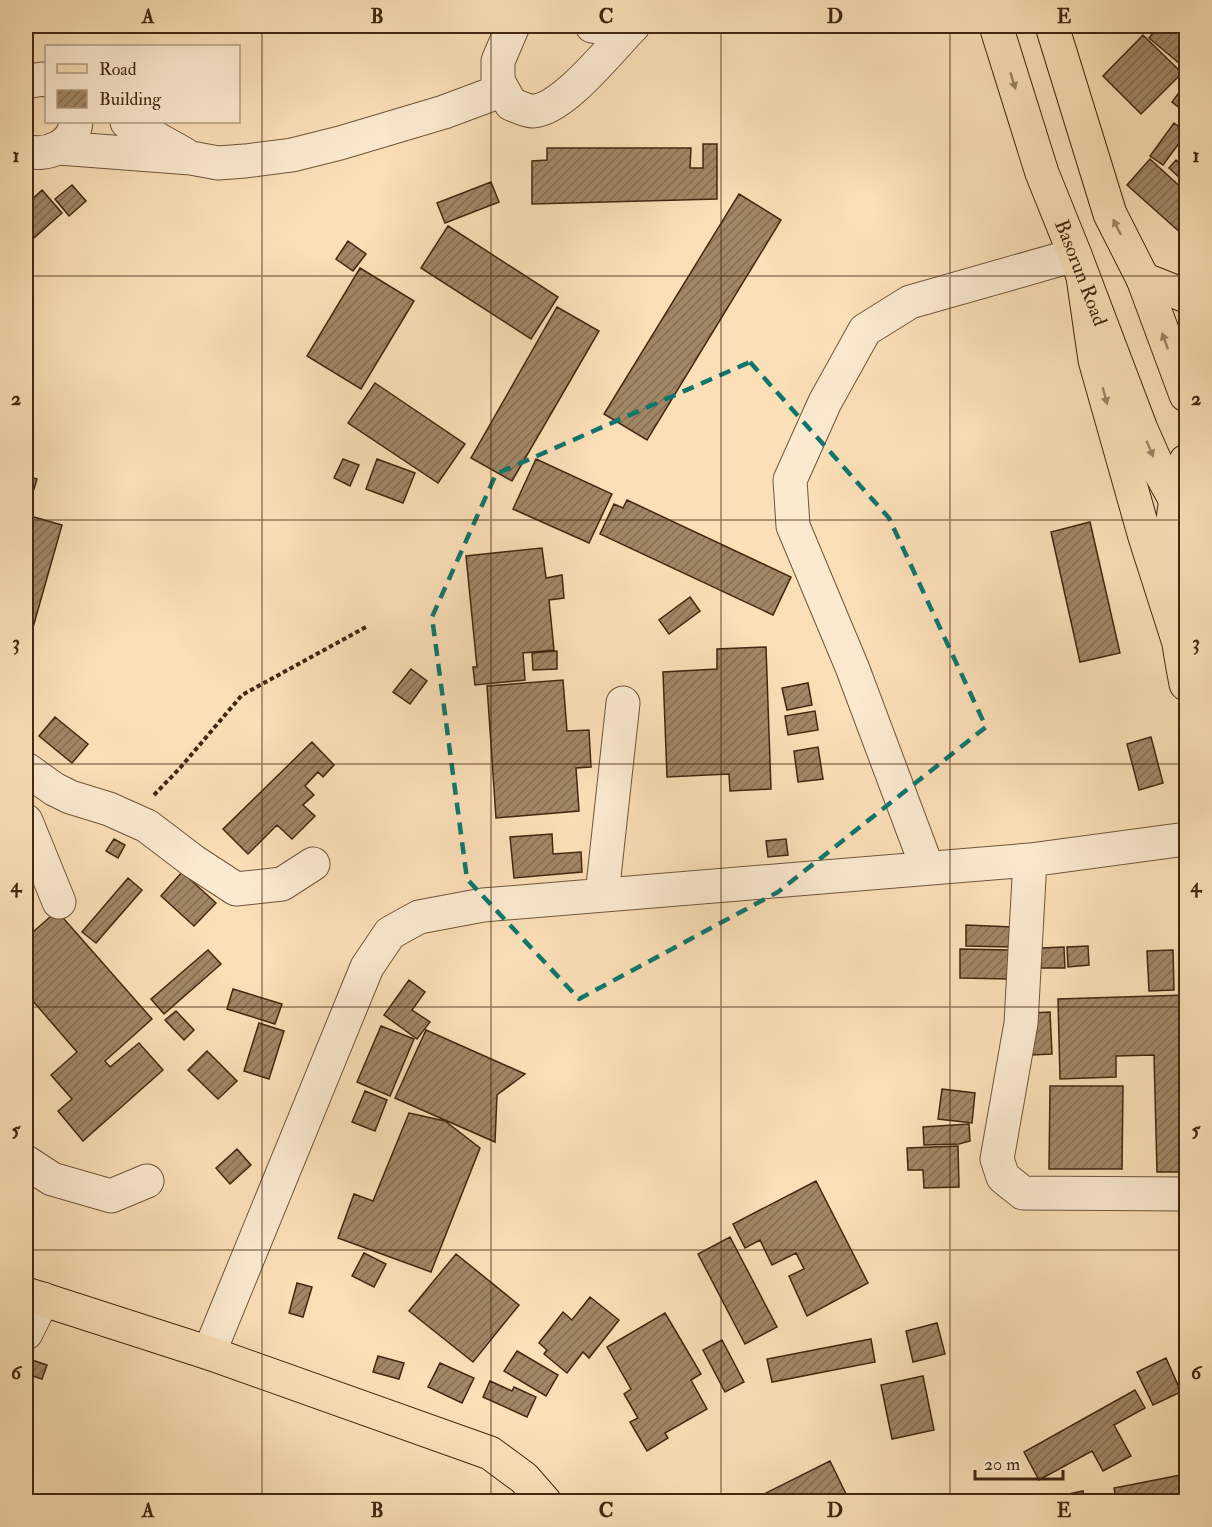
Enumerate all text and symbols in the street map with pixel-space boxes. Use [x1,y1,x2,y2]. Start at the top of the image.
text: A [141,4,155,29]
text: B [370,4,384,29]
text: C [599,4,613,29]
text: D [827,4,843,29]
text: E [1057,4,1072,29]
legend [45,45,240,123]
text: Road [99,58,137,81]
one-way arrow [1009,72,1018,90]
text: Building [99,88,162,111]
text: 1 [12,143,20,168]
text: 1 [1192,143,1200,168]
street label: Basorun Road [1049,216,1113,329]
one-way arrow [1112,218,1122,235]
one-way arrow [1160,331,1170,349]
text: 2 [11,386,21,411]
text: 2 [1191,386,1201,411]
one-way arrow [1100,387,1110,405]
one-way arrow [1145,440,1155,458]
text: 3 [12,630,20,655]
text: 3 [1192,630,1200,655]
text: 4 [10,873,23,898]
text: 4 [1190,873,1203,898]
text: 5 [12,1117,22,1142]
text: 5 [1192,1117,1202,1142]
text: 6 [11,1360,23,1385]
text: 6 [1191,1360,1203,1385]
scale bar [975,1443,1064,1481]
text: 20 m [984,1453,1020,1476]
text: A [141,1498,155,1523]
text: B [370,1498,384,1523]
text: C [599,1498,613,1523]
text: D [827,1498,843,1523]
text: E [1057,1498,1072,1523]

